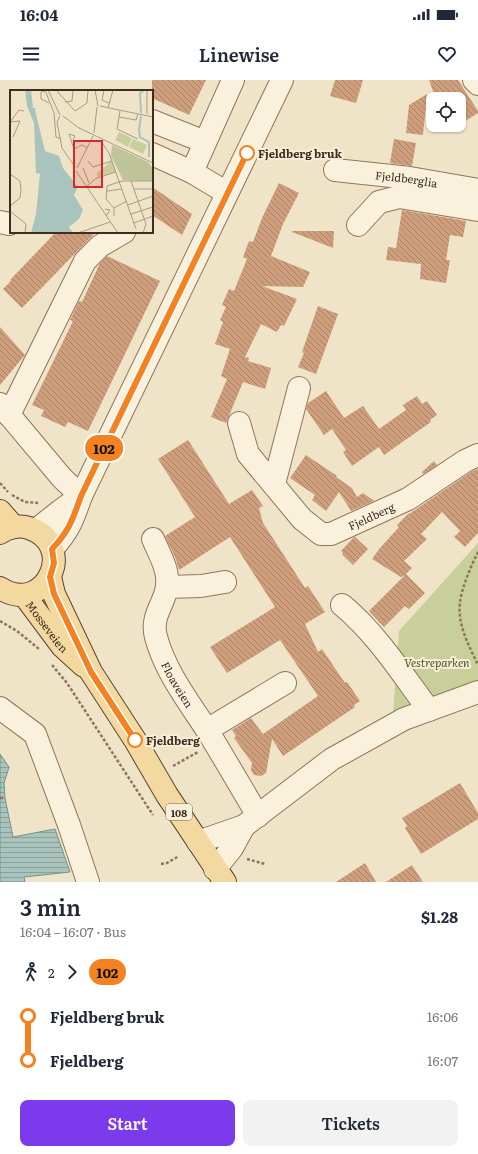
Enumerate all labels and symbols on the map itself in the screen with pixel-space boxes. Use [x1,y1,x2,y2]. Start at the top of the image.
inset map [10,90,153,233]
marker: Fjeldberg bruk [239,145,255,161]
place label: Fjeldberg bruk [258,145,343,161]
street label: Fjeldberglia [375,166,439,191]
line badge: 102 [81,435,127,461]
street label: Fjeldberg [345,498,398,533]
street label: Mosseveien [23,597,72,656]
park label: Vestreparken [404,654,470,670]
street label: Floaveien [158,659,198,710]
marker: Fjeldberg [127,732,143,748]
place label: Fjeldberg [146,732,200,748]
road number: 108 [166,804,192,820]

